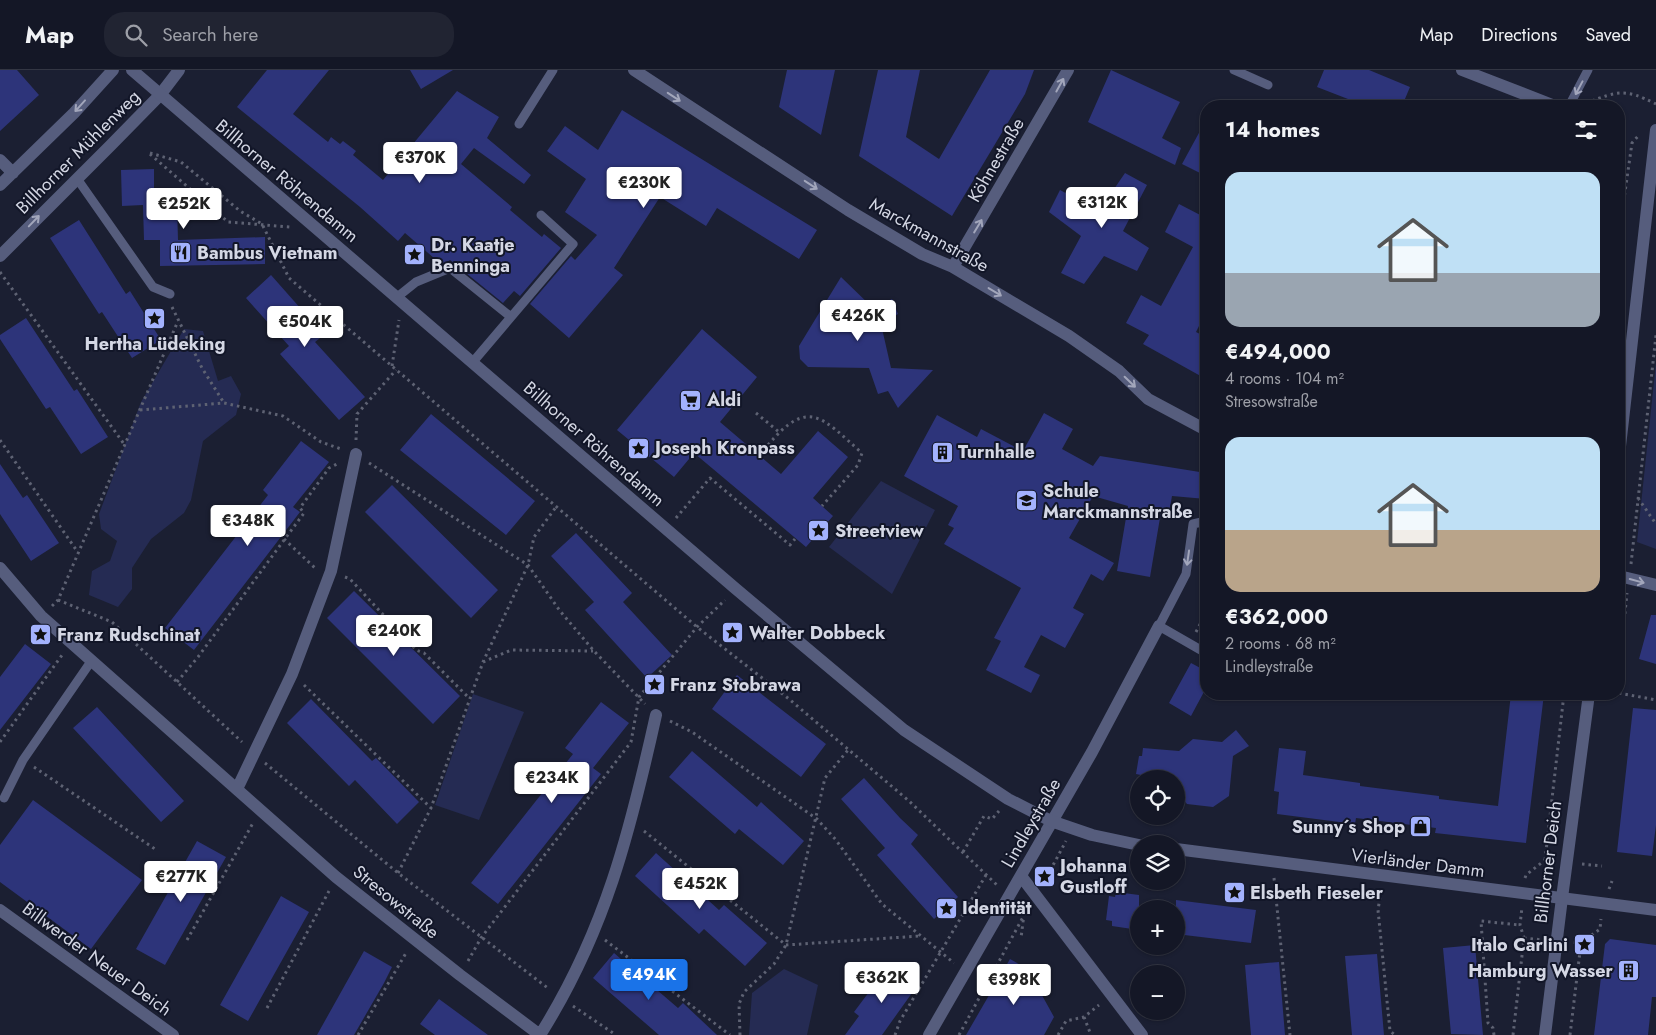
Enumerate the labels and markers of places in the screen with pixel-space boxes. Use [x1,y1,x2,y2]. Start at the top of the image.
pin: €370K [385,142,455,184]
pin: €230K [609,166,679,209]
pin: €312K [1067,186,1137,229]
pin: €252K [149,188,219,230]
place label: Dr. Kaatje Benninga [431,232,515,279]
place label: Bambus Vietnam [197,240,338,266]
restaurant icon: Bambus Vietnam [169,241,193,265]
place icon: Dr. Kaatje Benninga [403,243,427,267]
pin: €426K [823,300,893,342]
pin: €504K [270,306,340,348]
place icon: Hertha Lüdeking [143,307,167,331]
place label: Hertha Lüdeking [85,331,225,357]
place label: Aldi [706,387,741,413]
supermarket icon: Aldi [679,388,703,412]
place label: Joseph Kronpass [652,435,795,461]
place icon: Joseph Kronpass [627,436,651,460]
place label: Turnhalle [958,439,1035,465]
building icon: Turnhalle [930,440,954,464]
place label: Schule Marckmannstraße [1043,478,1193,525]
school or university icon: Schule Marckmannstraße [1015,489,1039,513]
pin: €348K [213,504,283,547]
place label: Streetview [835,518,924,544]
place icon: Streetview [807,519,831,543]
pin: €240K [359,614,429,657]
place label: Walter Dobbeck [749,620,886,646]
place icon: Walter Dobbeck [721,621,745,645]
place label: Franz Rudschinat [57,622,200,648]
place icon: Franz Rudschinat [29,623,53,647]
place label: Franz Stobrawa [670,672,801,698]
place icon: Franz Stobrawa [642,673,666,697]
pin: €234K [517,762,587,804]
place label: Sunny´s Shop [1292,814,1405,840]
shop icon: Sunny´s Shop [1409,815,1433,839]
place label: Johanna Gustloff [1057,853,1128,900]
pin: €277K [146,860,216,903]
place icon: Johanna Gustloff [1032,864,1056,888]
pin: €452K [665,868,735,910]
place label: Elsbeth Fieseler [1250,880,1384,906]
place icon: Elsbeth Fieseler [1222,881,1246,905]
place label: Identität [962,895,1032,921]
place icon: Identität [934,896,958,920]
place label: Italo Carlini [1471,932,1568,958]
place icon: Italo Carlini [1572,933,1596,957]
pin: €494K [614,958,684,1001]
place label: Hamburg Wasser [1468,958,1614,984]
building icon: Hamburg Wasser [1617,959,1641,983]
pin: €362K [847,962,917,1004]
pin: €398K [979,964,1049,1006]

